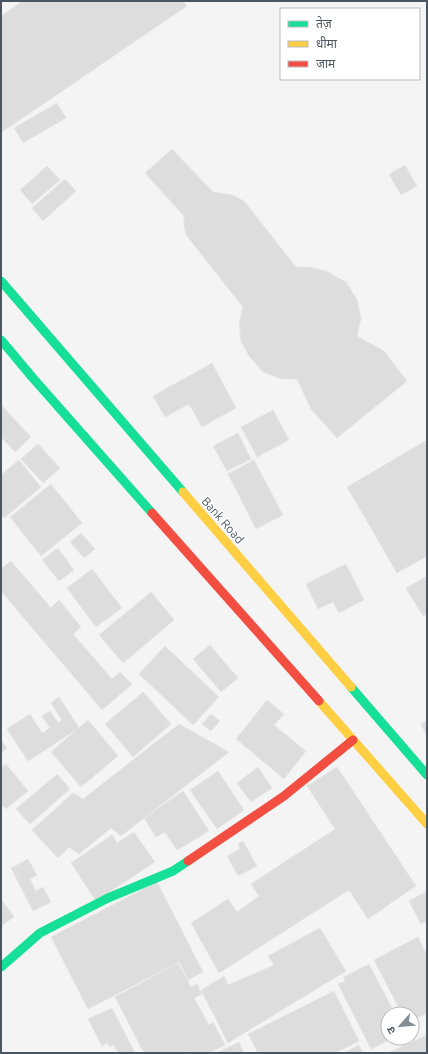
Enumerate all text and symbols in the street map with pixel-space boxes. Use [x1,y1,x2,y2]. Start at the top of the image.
legend [280,8,420,80]
text: तेज़ [316,16,333,30]
text: धीमा [316,36,338,50]
text: जाम [316,57,336,70]
street label: Bank Road [199,494,247,546]
north arrow [380,1006,420,1046]
text: उ [384,1024,398,1036]

